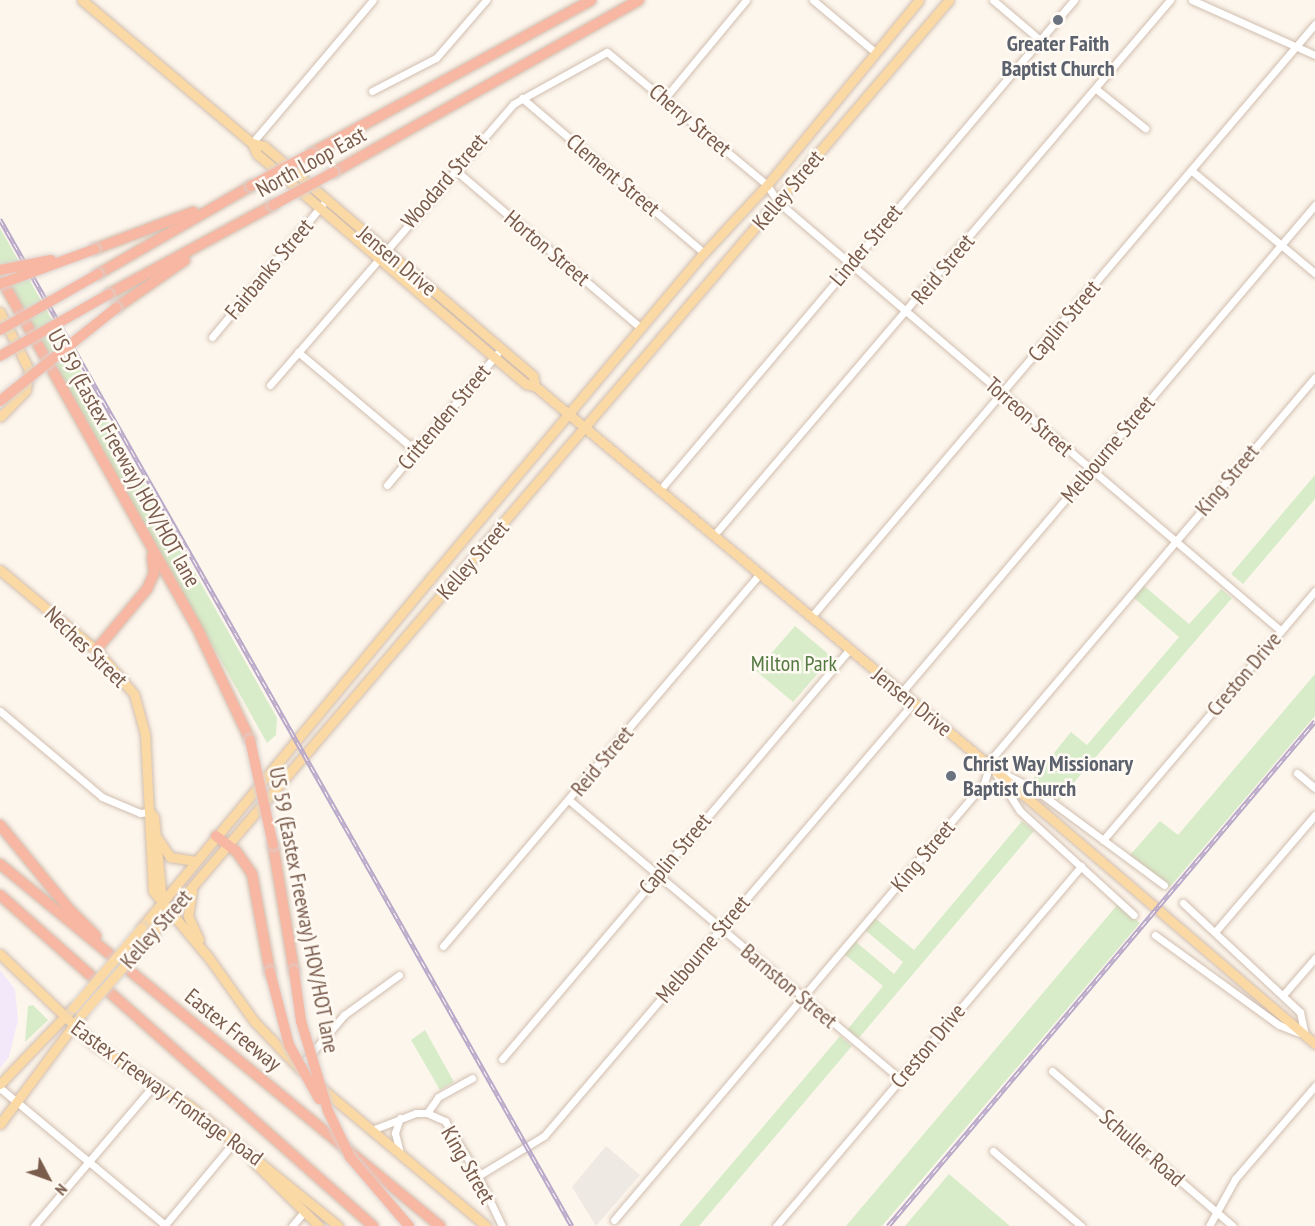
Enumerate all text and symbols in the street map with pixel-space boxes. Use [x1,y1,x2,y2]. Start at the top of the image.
marker: Greater Faith Baptist Church [1051,13,1065,27]
place label: Greater Faith Baptist Church [1001,30,1115,82]
street label: Cherry Street [643,78,737,162]
street label: North Loop East [252,121,370,203]
street label: Woodard Street [396,128,492,234]
street label: Clement Street [561,128,665,222]
street label: Kelley Street [747,145,829,235]
street label: Linder Street [824,199,908,291]
street label: Horton Street [499,205,595,291]
street label: Fairbanks Street [219,213,319,325]
street label: Jensen Drive [352,220,442,302]
street label: Reid Street [906,229,980,309]
street label: Caplin Street [1022,275,1106,367]
street label: US 59 (Eastex Freeway) HOV/HOT lane [42,324,206,592]
street label: Crittenden Street [392,359,496,475]
street label: Torreon Street [980,372,1078,462]
street label: Melbourne Street [1056,390,1160,508]
street label: King Street [1190,439,1264,521]
street label: Kelley Street [431,515,515,605]
street label: Neches Street [39,601,133,693]
street label: Creston Drive [1201,626,1287,722]
park label: Milton Park [751,651,837,677]
street label: Jensen Drive [867,662,957,742]
street label: Reid Street [565,721,639,801]
place label: Christ Way Missionary Baptist Church [963,750,1134,802]
street label: US 59 (Eastex Freeway) HOV/HOT lane [263,764,345,1056]
marker: Christ Way Missionary Baptist Church [944,769,958,783]
street label: Caplin Street [633,808,717,900]
street label: King Street [886,815,960,897]
street label: Kelley Street [114,884,198,974]
street label: Melbourne Street [651,890,755,1008]
street label: Barnston Street [736,938,842,1034]
street label: Eastex Freeway [179,983,287,1077]
street label: Creston Drive [885,998,971,1094]
street label: Eastex Freeway Frontage Road [66,1014,268,1172]
street label: Schuller Road [1094,1104,1190,1192]
street label: King Street [435,1122,501,1208]
north arrow [18,1148,78,1208]
text: N [51,1180,72,1200]

